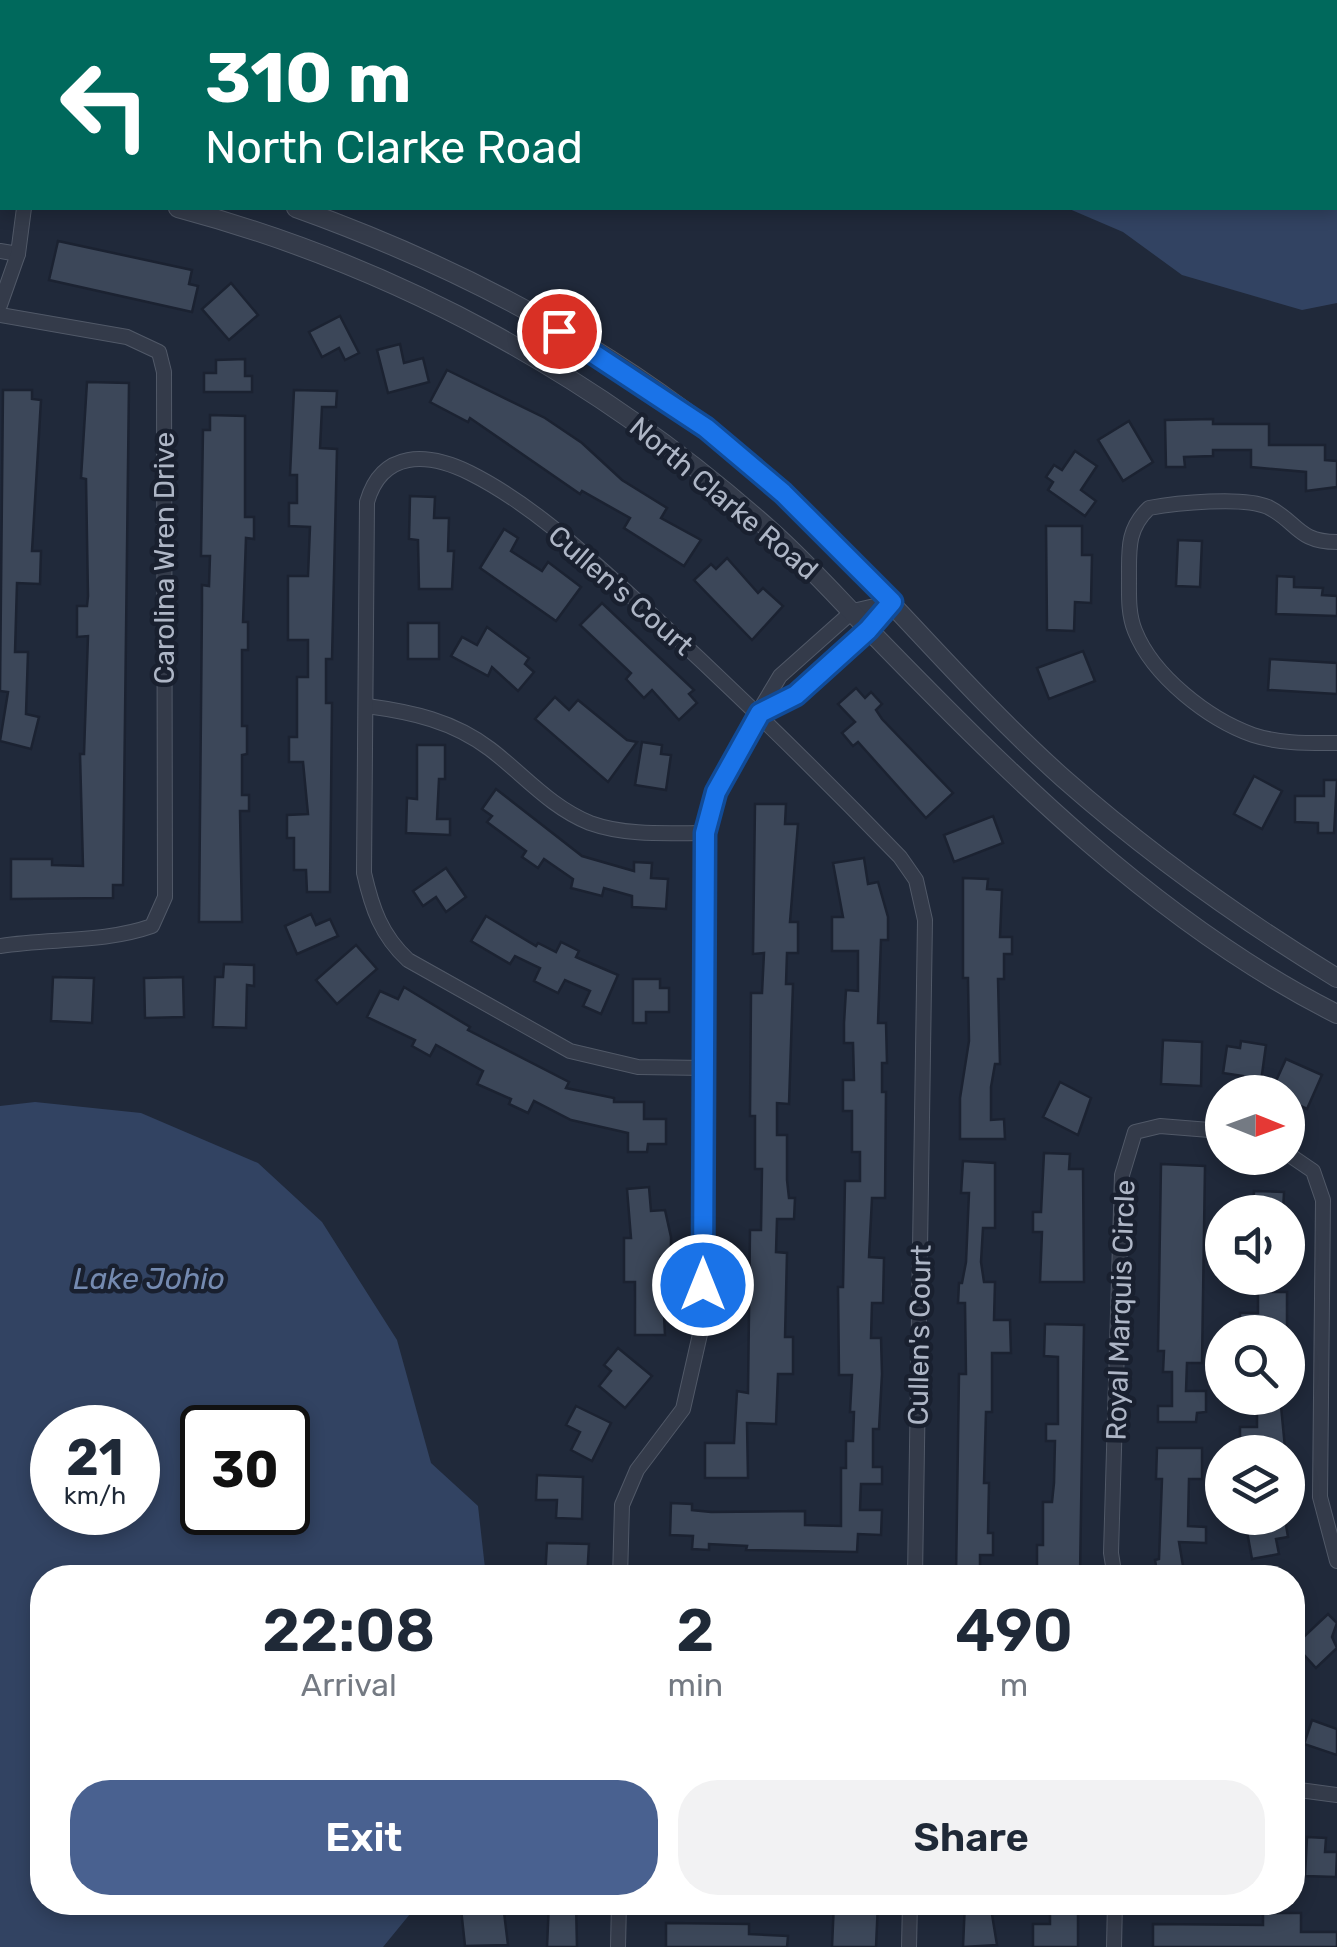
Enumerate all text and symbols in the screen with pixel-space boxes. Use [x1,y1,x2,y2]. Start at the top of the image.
text: 310 m [205,37,412,120]
icon: left [40,40,170,170]
text: North Clarke Road [205,121,583,174]
pin [517,289,602,374]
icon: arrive [532,304,587,359]
street label: North Clarke Road [623,410,824,587]
street label: Carolina Wren Drive [148,432,181,684]
street label: Cullen's Court [542,519,700,662]
north arrow [1205,1075,1305,1175]
map controls [1205,1075,1305,1535]
street label: Royal Marquis Circle [1099,1179,1142,1441]
button: sound [1205,1195,1305,1295]
position arrow [651,1233,755,1337]
street label: Cullen's Court [901,1244,938,1426]
water label: Lake Johio [73,1261,225,1297]
button: search [1205,1315,1305,1415]
speed limit sign: 30 [180,1405,310,1535]
text: 21 [66,1428,124,1488]
button: layers [1205,1435,1305,1535]
text: km/h [64,1481,126,1510]
text: 22:08 [262,1595,435,1666]
text: 2 [676,1595,714,1666]
text: 490 [955,1595,1073,1666]
text: Arrival [301,1666,397,1704]
text: min [667,1666,723,1704]
text: m [1000,1666,1028,1704]
button: Exit [70,1780,658,1895]
button: Share [678,1780,1265,1895]

